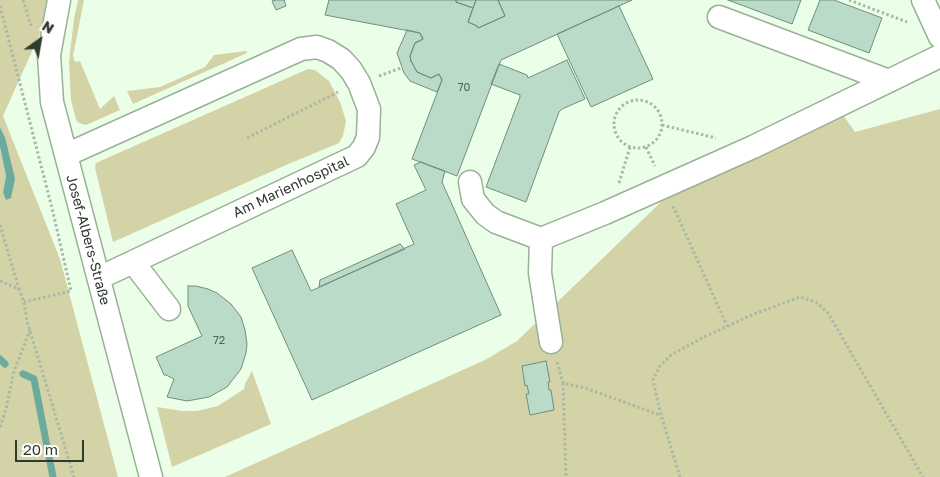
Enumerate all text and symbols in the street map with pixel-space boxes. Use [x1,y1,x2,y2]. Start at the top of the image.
north arrow [15,15,65,65]
text: N [39,17,57,37]
house number: 70 [458,81,470,95]
street label: Am Marienhospital [230,153,352,221]
street label: Josef-Albers-Straße [63,173,113,307]
house number: 72 [213,334,225,348]
scale bar [18,430,86,462]
text: 20 m [23,440,58,458]

